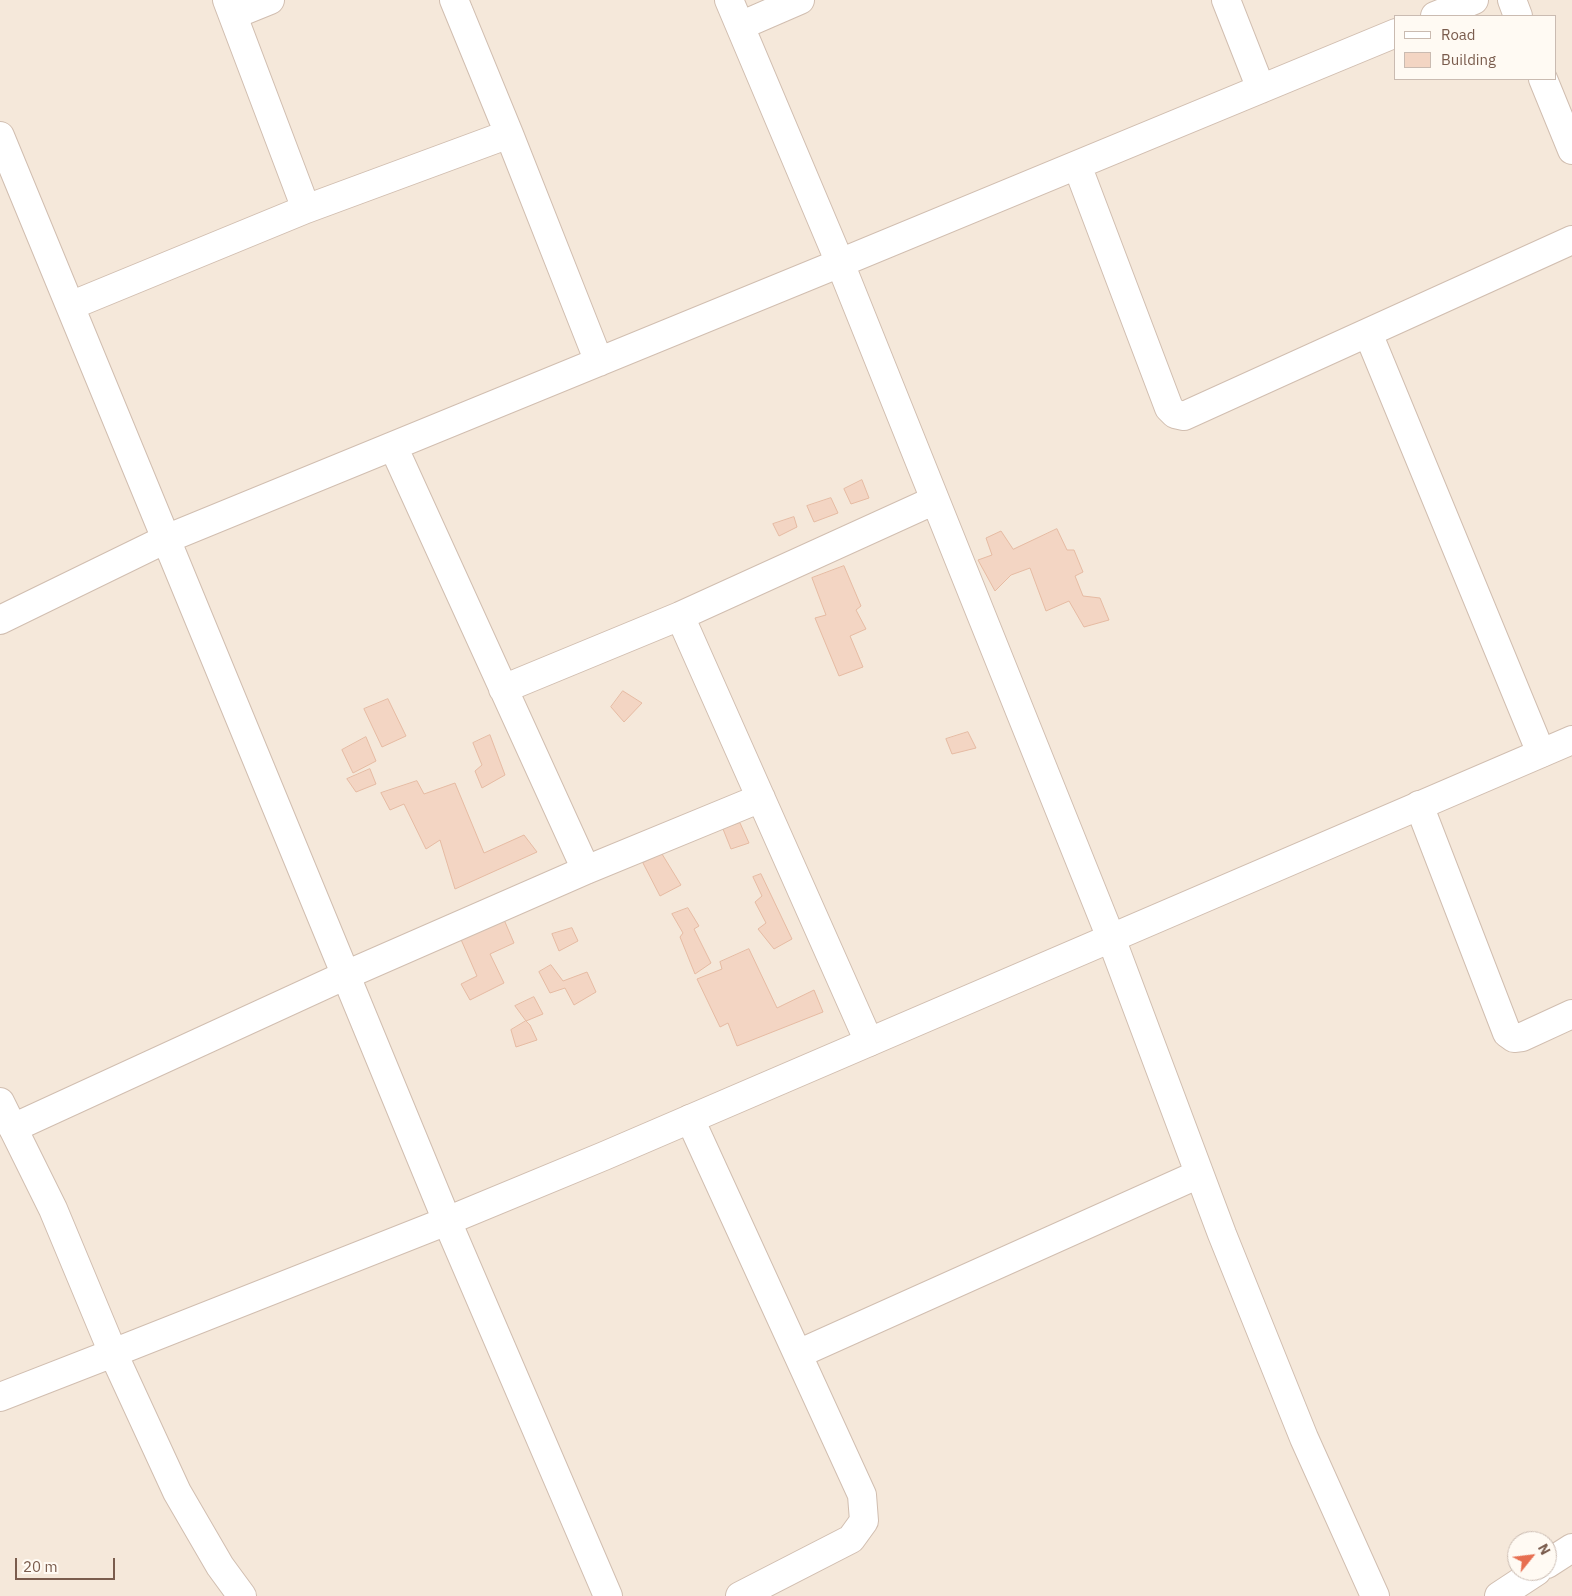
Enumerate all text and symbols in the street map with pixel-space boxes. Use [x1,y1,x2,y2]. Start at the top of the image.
legend [1394,15,1557,80]
text: Road [1441,25,1476,44]
text: Building [1441,50,1496,69]
north arrow [1507,1531,1557,1581]
text: N [1534,1540,1555,1558]
scale bar [18,1548,118,1580]
text: 20 m [23,1557,58,1576]

